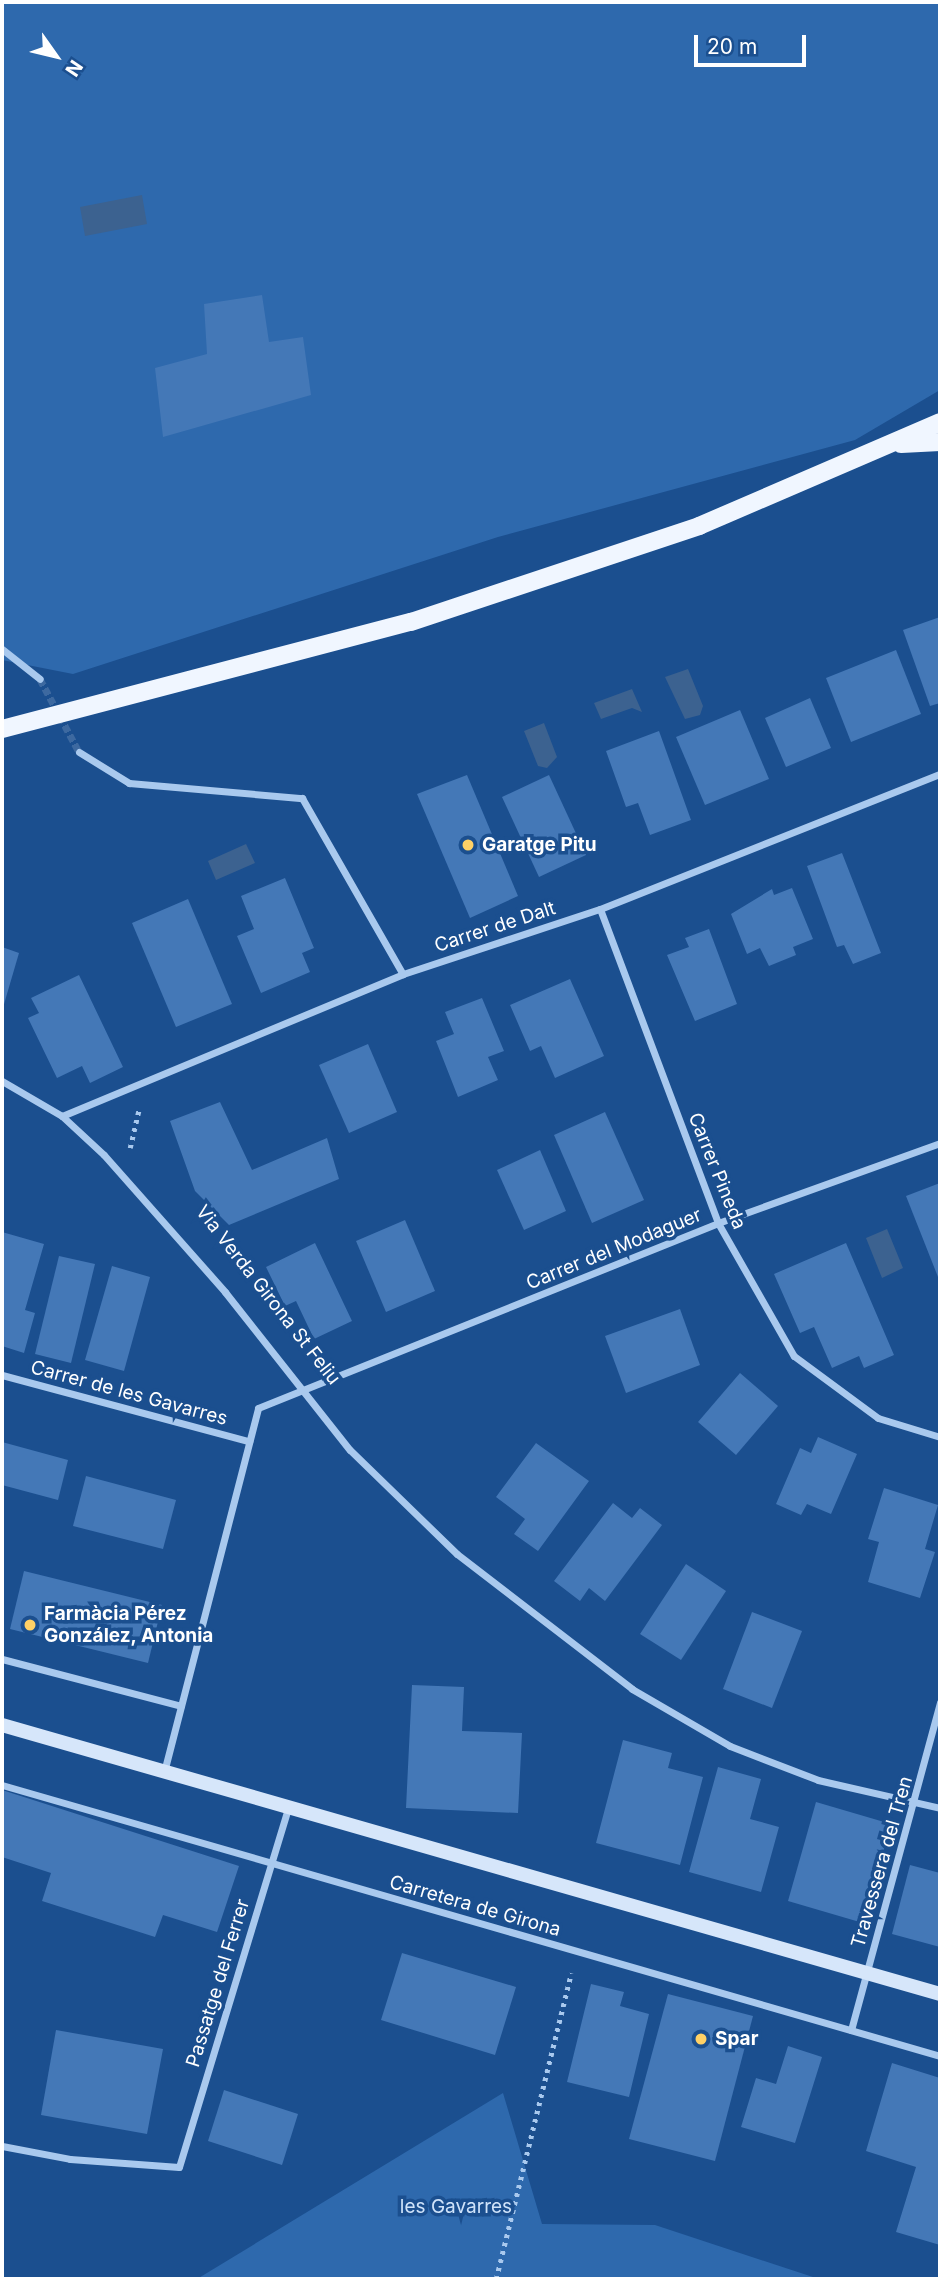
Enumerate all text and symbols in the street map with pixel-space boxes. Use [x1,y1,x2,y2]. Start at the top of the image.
north arrow [21,21,91,91]
scale bar [697,21,809,65]
text: 20 m [707,34,757,59]
text: N [60,56,87,80]
place label: Garatge Pitu [482,834,597,856]
marker: Garatge Pitu [460,837,476,853]
street label: Carrer de Dalt [432,897,558,957]
street label: Carrer Pineda [683,1109,751,1233]
street label: Via Verda Girona St Feliu [191,1201,345,1389]
street label: Carrer del Modaguer [523,1203,705,1295]
street label: Carrer de les Gavarres [28,1356,230,1430]
place label: Farmàcia Pérez González, Antonia [44,1603,214,1647]
marker: Farmàcia Pérez González, Antonia [22,1617,38,1633]
street label: Travessera del Tren [847,1774,917,1950]
street label: Carretera de Girona [387,1871,563,1941]
street label: Passatge del Ferrer [182,1896,254,2070]
place label: Spar [715,2028,758,2050]
marker: Spar [693,2031,709,2047]
park label: les Gavarres [400,2196,512,2218]

